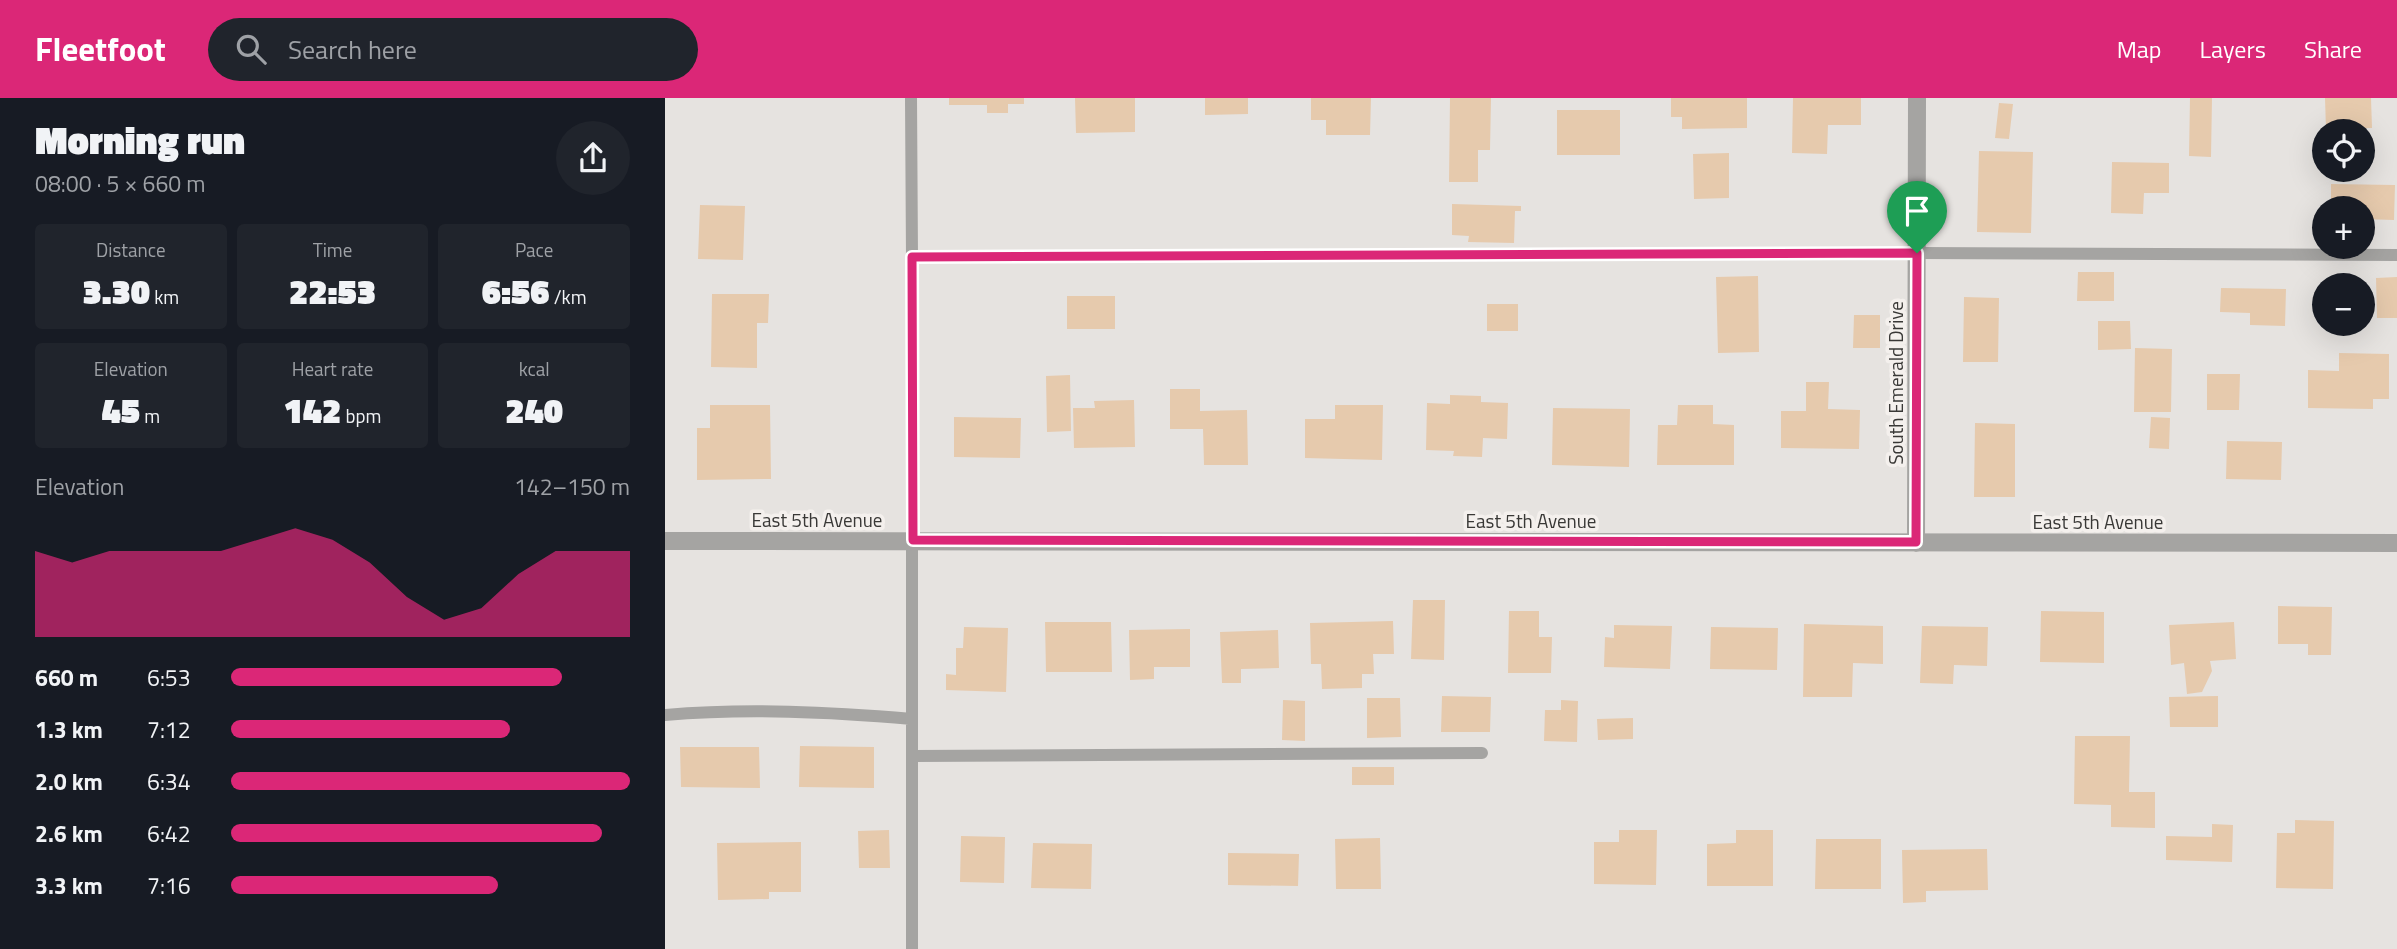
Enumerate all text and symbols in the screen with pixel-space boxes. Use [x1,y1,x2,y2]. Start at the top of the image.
search box [208,18,698,81]
text: Fleetfoot [35,24,166,74]
icon: search [232,30,270,68]
text: Search here [288,30,417,69]
text: Map [2117,31,2162,67]
text: Layers [2200,31,2266,67]
text: Share [2304,31,2362,67]
text: Morning run [35,111,245,169]
map controls [2312,119,2375,336]
button: locate [2312,119,2375,182]
button: share [556,121,630,195]
text: 08:00 · 5 × 660 m [35,166,205,201]
pin [1887,181,1947,253]
icon: arrive [1898,192,1936,230]
button: + [2312,196,2375,259]
text: Distance [96,235,166,264]
text: Time [313,235,352,264]
text: Pace [515,235,553,264]
text: 3.30 [82,264,150,318]
text: 22:53 [289,264,376,318]
text: 6:56 [482,264,550,318]
button: − [2312,273,2375,336]
text: km [150,282,179,311]
text: /km [550,282,587,311]
street label: South Emerald Drive [1881,301,1910,465]
text: Elevation [94,354,168,383]
text: Heart rate [292,354,373,383]
text: kcal [519,354,550,383]
text: 45 [102,383,140,437]
text: 142 [284,383,341,437]
text: 240 [505,383,563,437]
text: m [140,401,160,430]
text: bpm [341,401,381,430]
text: Elevation [35,469,124,504]
text: 142–150 m [514,469,630,504]
street label: East 5th Avenue [752,505,882,534]
street label: East 5th Avenue [1466,506,1596,535]
street label: East 5th Avenue [2033,507,2163,536]
text: 660 m [35,660,98,695]
text: 6:53 [147,660,191,695]
text: 1.3 km [35,712,103,747]
text: 7:12 [147,712,191,747]
text: 2.0 km [35,764,103,799]
text: 6:34 [147,764,191,799]
text: 2.6 km [35,816,103,851]
text: 6:42 [147,816,191,851]
text: 3.3 km [35,868,103,903]
text: 7:16 [147,868,191,903]

